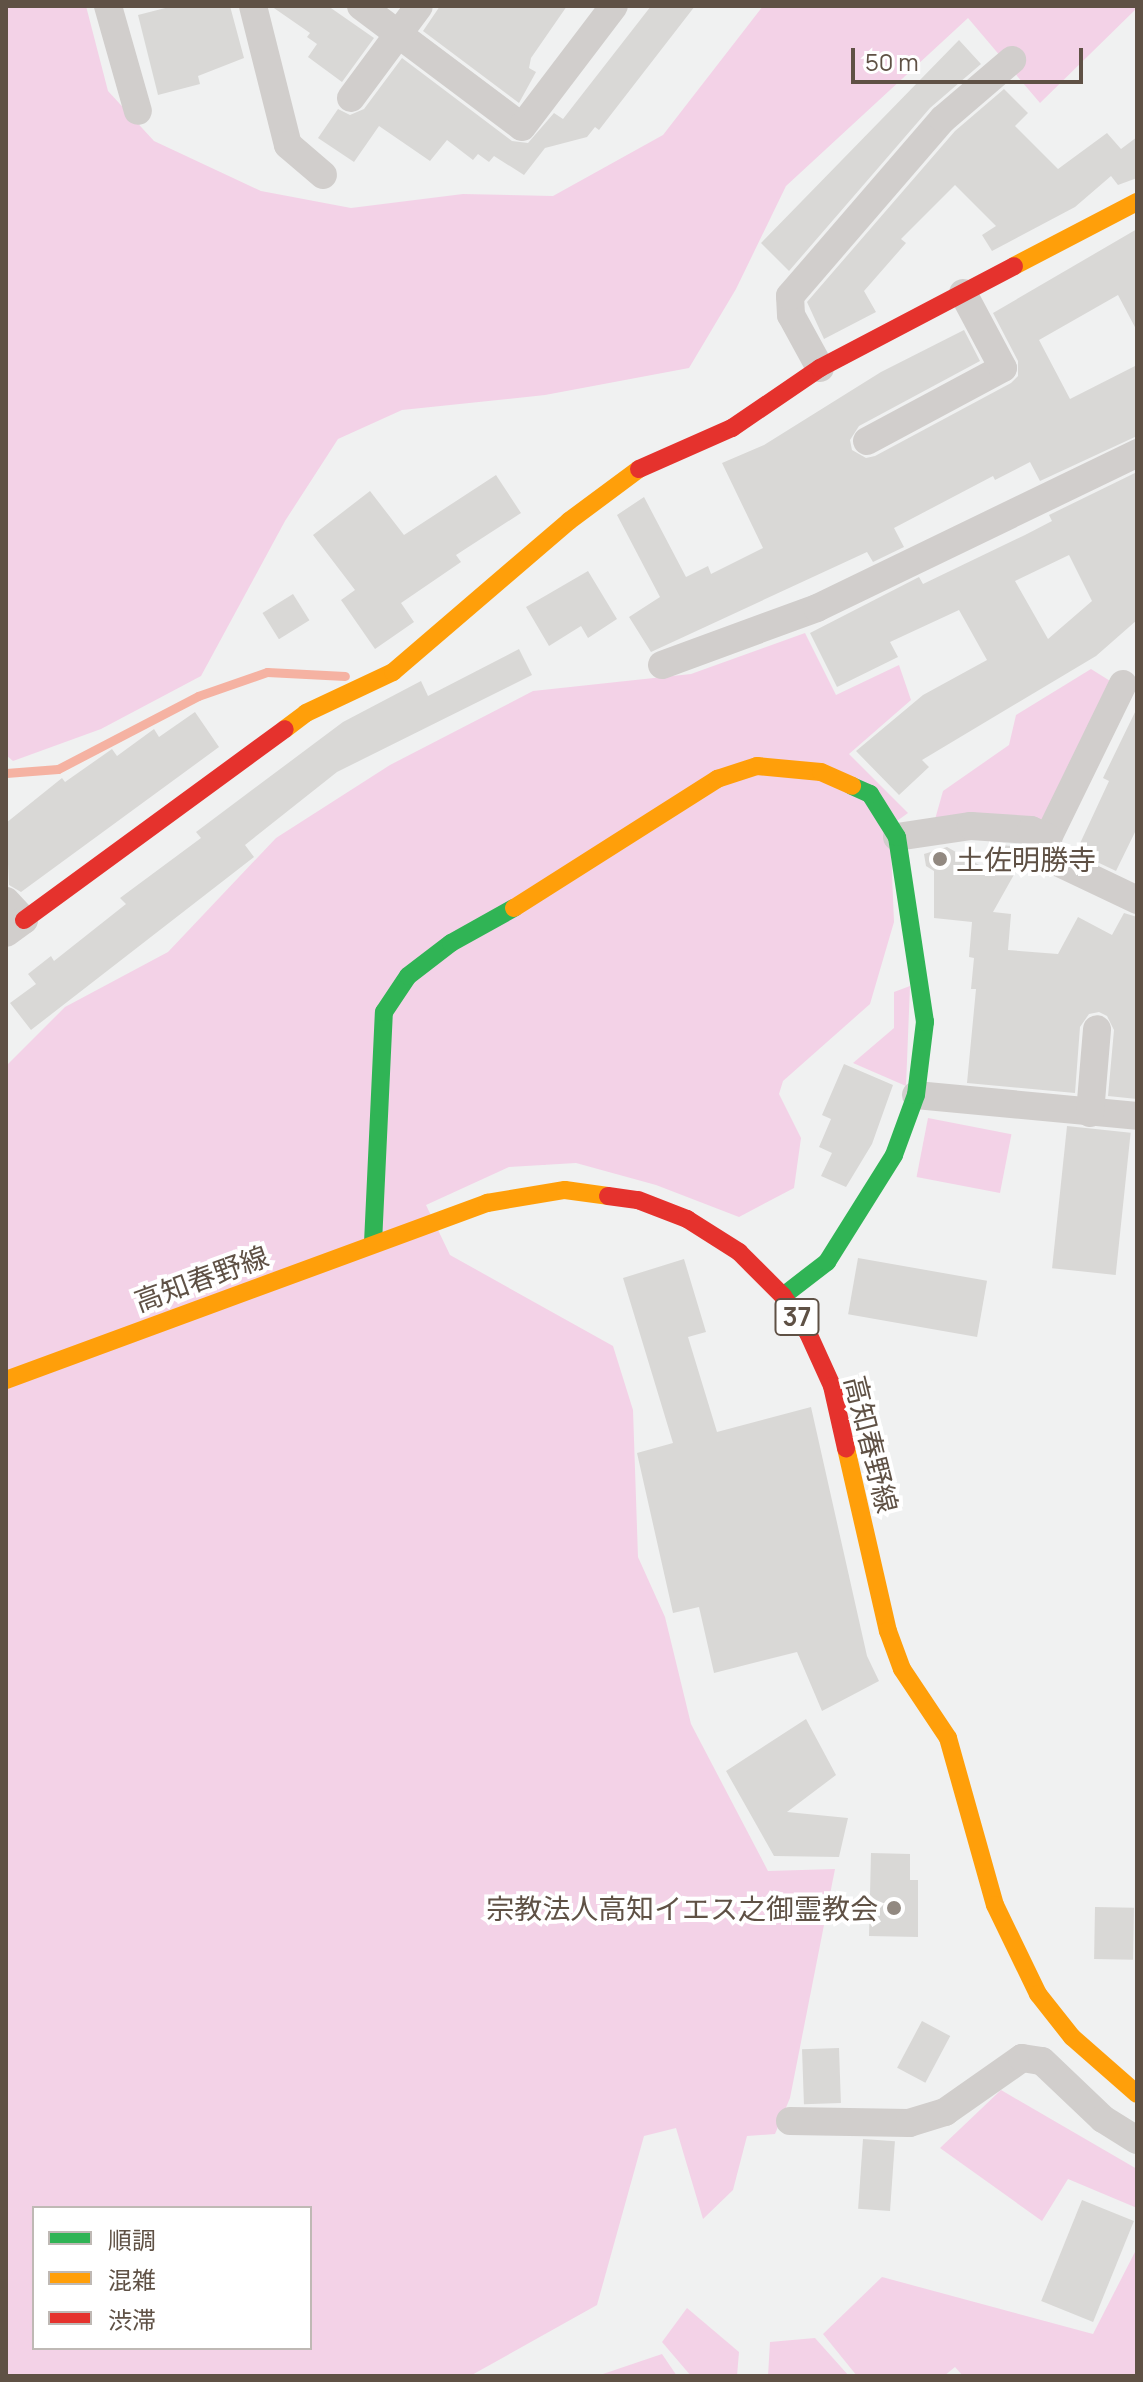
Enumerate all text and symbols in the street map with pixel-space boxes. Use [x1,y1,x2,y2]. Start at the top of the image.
scale bar [855,32,1087,82]
text: 50 m [865,45,919,78]
place label: 土佐明勝寺 [956,842,1096,876]
marker: 土佐明勝寺 [931,850,949,868]
street label: 高知春野線 [129,1238,273,1318]
road number: 37 [773,1295,821,1339]
street label: 高知春野線 [839,1372,905,1516]
place label: 宗教法人高知イエス之御霊教会 [486,1891,878,1925]
marker: 宗教法人高知イエス之御霊教会 [885,1899,903,1917]
legend [32,2206,312,2350]
text: 順調 [108,2223,156,2256]
text: 混雑 [108,2263,156,2296]
text: 渋滞 [108,2303,156,2336]

